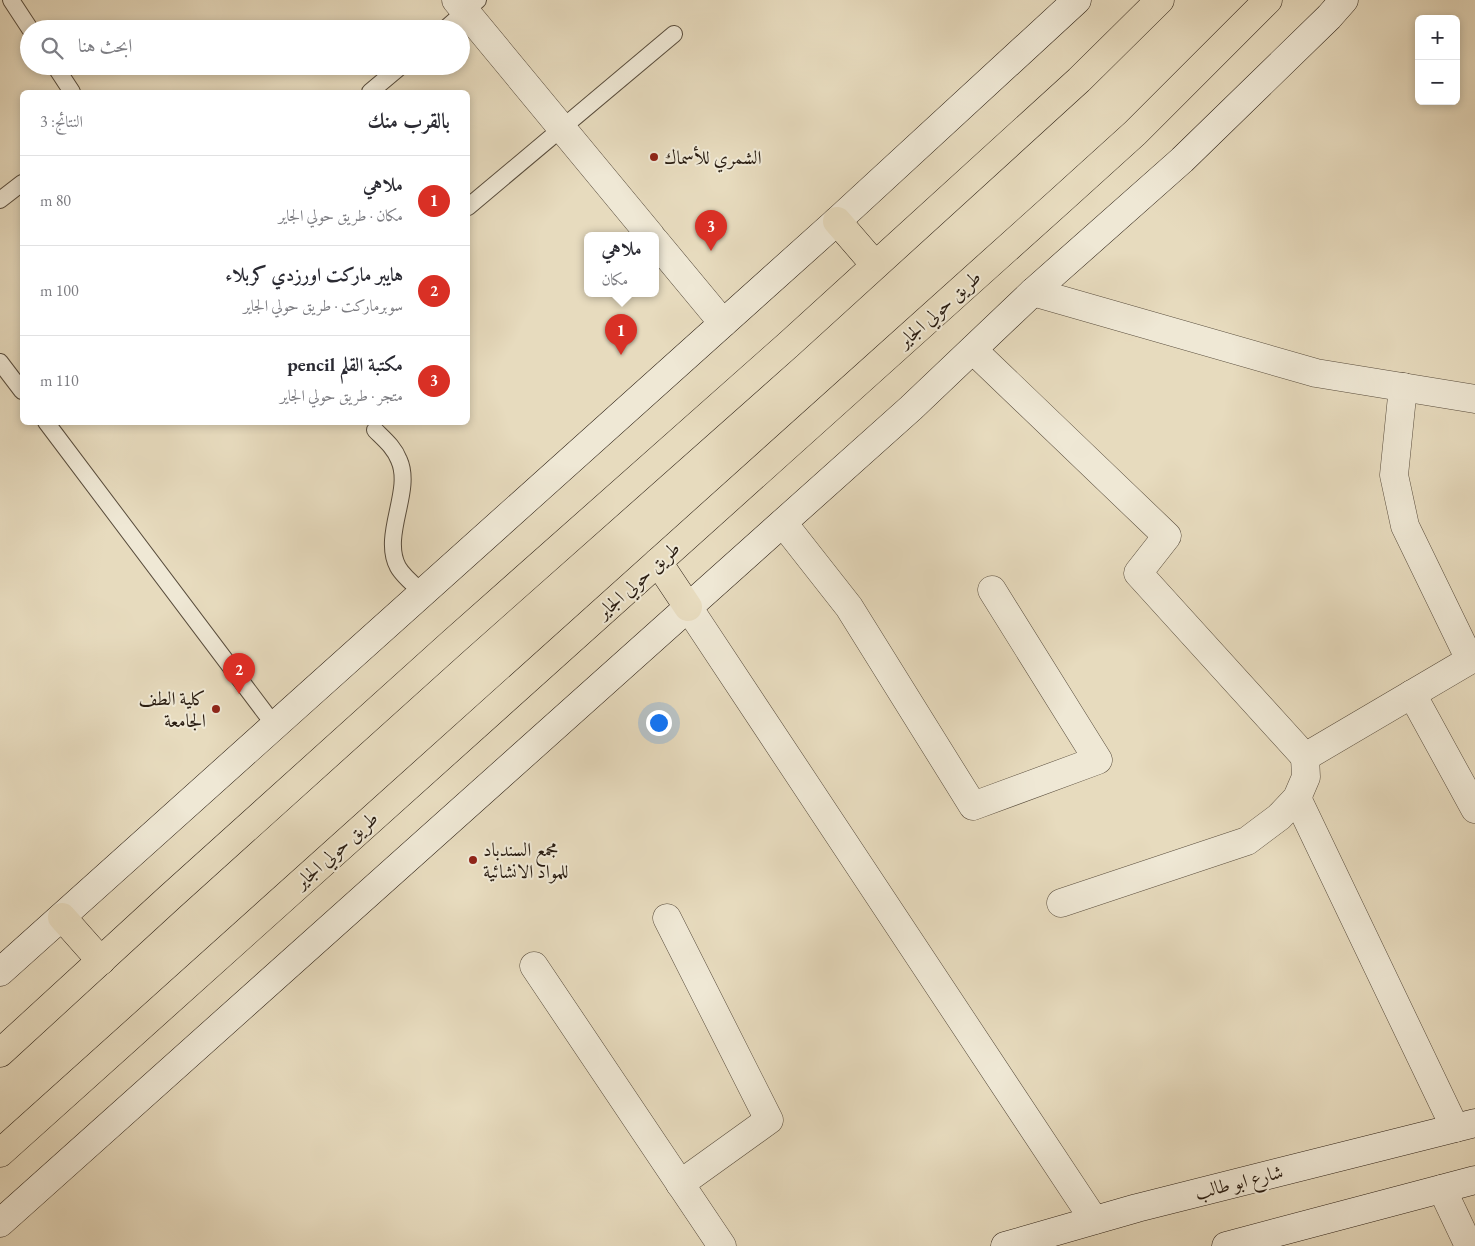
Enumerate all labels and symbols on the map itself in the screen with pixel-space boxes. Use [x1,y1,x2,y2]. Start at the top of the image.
place label: الشمري للأسماك [664,145,762,173]
marker: الشمري للأسماك [648,151,660,163]
pin: 3 [695,210,727,251]
street label: طريق حولي الجاير [890,265,988,357]
pin: 1 [605,314,637,355]
street label: طريق حولي الجاير [589,536,687,628]
pin: 2 [223,653,255,694]
place label: كلية الطف الجامعة [139,686,206,733]
marker: كلية الطف الجامعة [210,703,222,715]
your location [646,710,672,736]
street label: طريق حولي الجاير [287,806,385,898]
place label: مجمع السندباد للمواد الانشائية [483,837,568,884]
marker: مجمع السندباد للمواد الانشائية [467,854,479,866]
street label: شارع ابو طالب [1192,1159,1286,1208]

